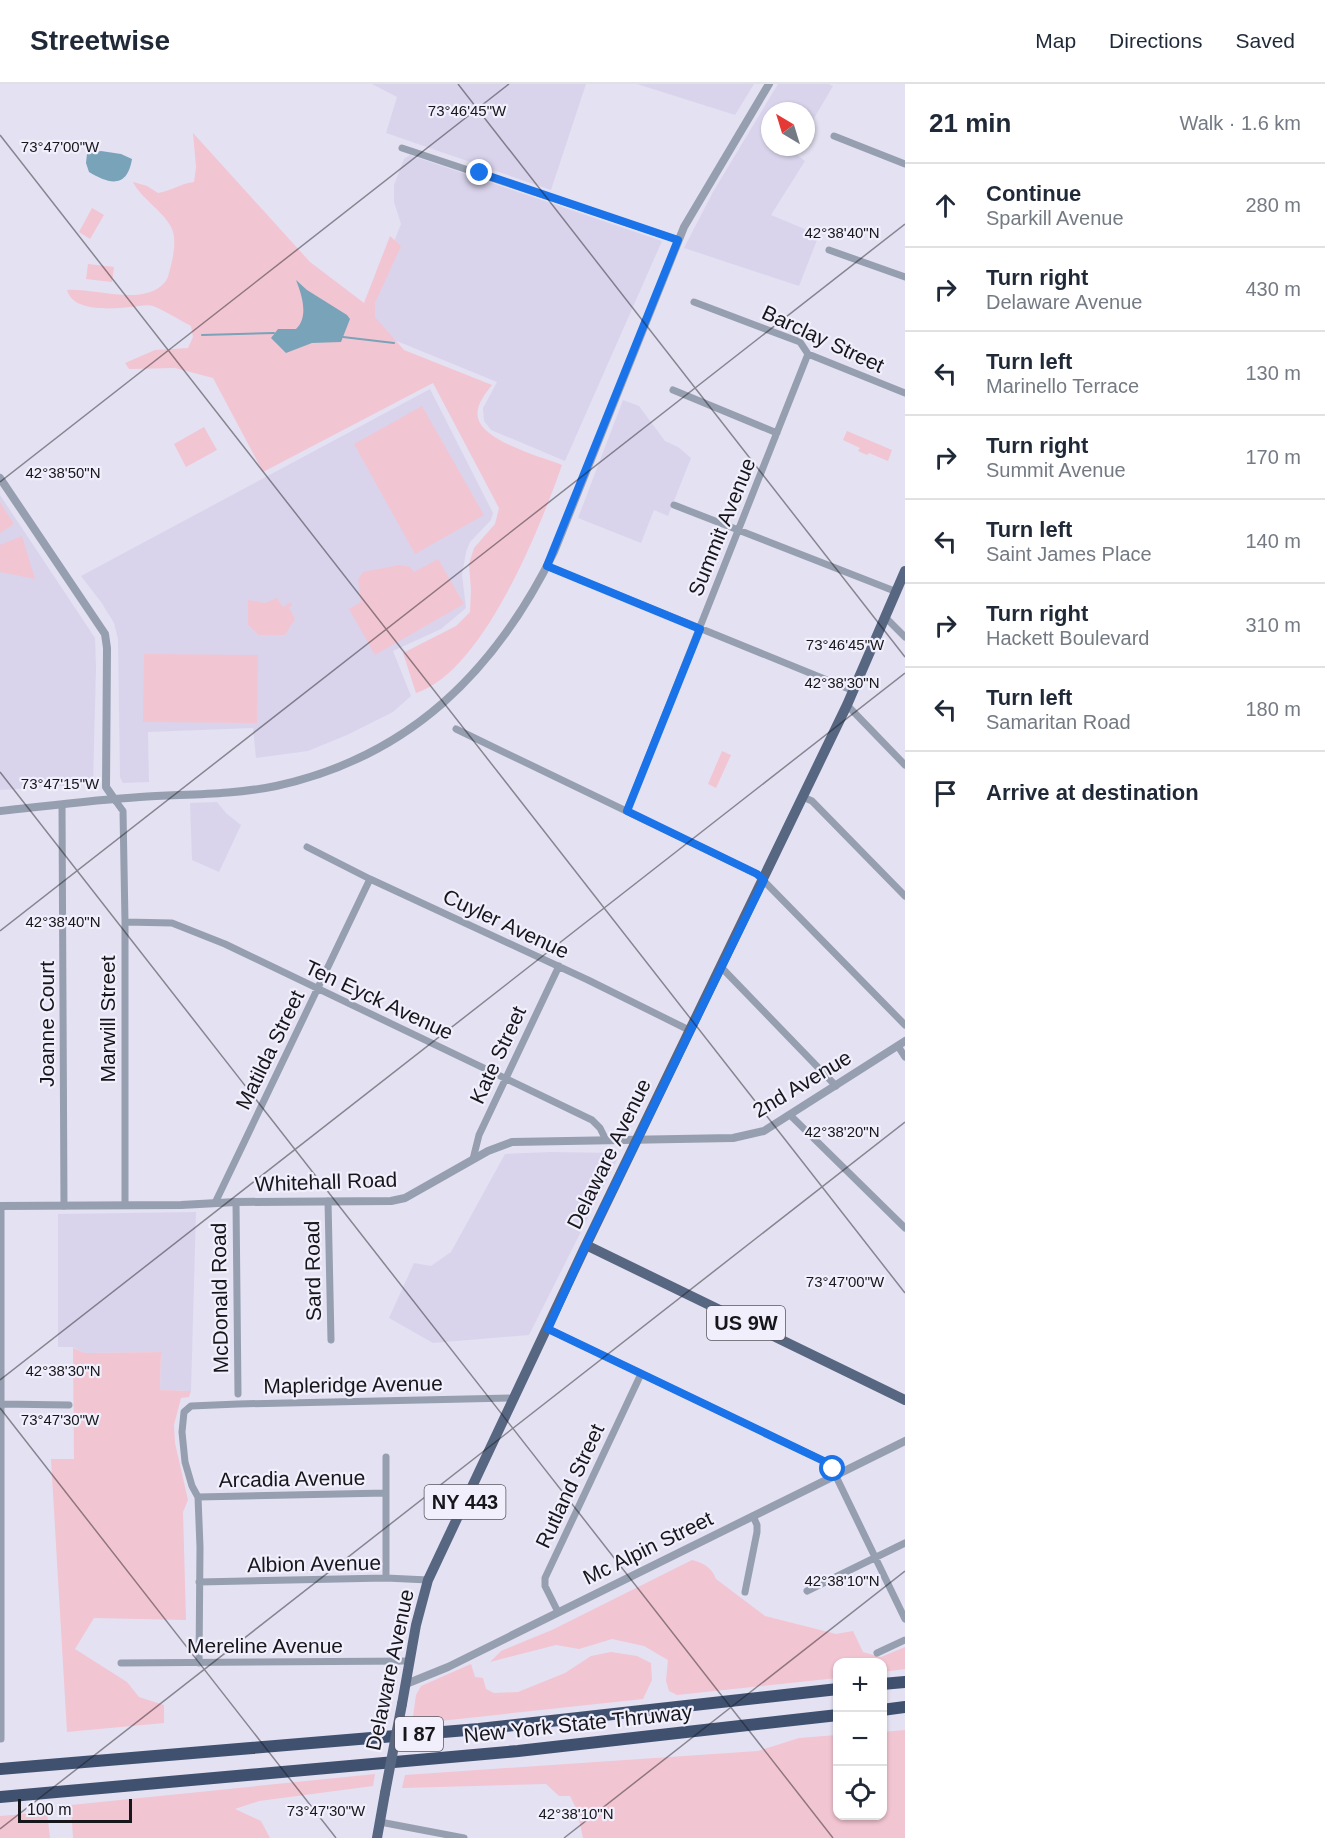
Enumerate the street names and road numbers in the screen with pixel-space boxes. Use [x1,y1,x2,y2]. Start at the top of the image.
street label: Barclay Street [759,300,888,377]
street label: Summit Avenue [683,454,760,599]
street label: Cuyler Avenue [440,884,573,963]
street label: Marwill Street [96,955,119,1083]
street label: Ten Eyck Avenue [302,955,457,1044]
street label: Joanne Court [35,961,58,1087]
street label: Matilda Street [231,986,308,1113]
street label: Kate Street [465,1002,530,1107]
street label: 2nd Avenue [748,1045,855,1122]
street label: Delaware Avenue [562,1075,655,1233]
street label: Whitehall Road [254,1168,398,1195]
street label: Sard Road [300,1221,325,1321]
street label: McDonald Road [207,1223,232,1373]
road number: US 9W [707,1306,785,1340]
street label: Mapleridge Avenue [263,1371,443,1398]
street label: Rutland Street [531,1420,608,1551]
street label: Arcadia Avenue [218,1466,366,1491]
road number: NY 443 [424,1485,506,1519]
street label: Mc Alpin Street [579,1506,716,1589]
street label: Albion Avenue [247,1551,381,1576]
street label: Delaware Avenue [361,1587,418,1753]
street label: Mereline Avenue [187,1634,343,1657]
street label: New York State Thruway [463,1700,694,1747]
road number: I 87 [395,1717,443,1751]

